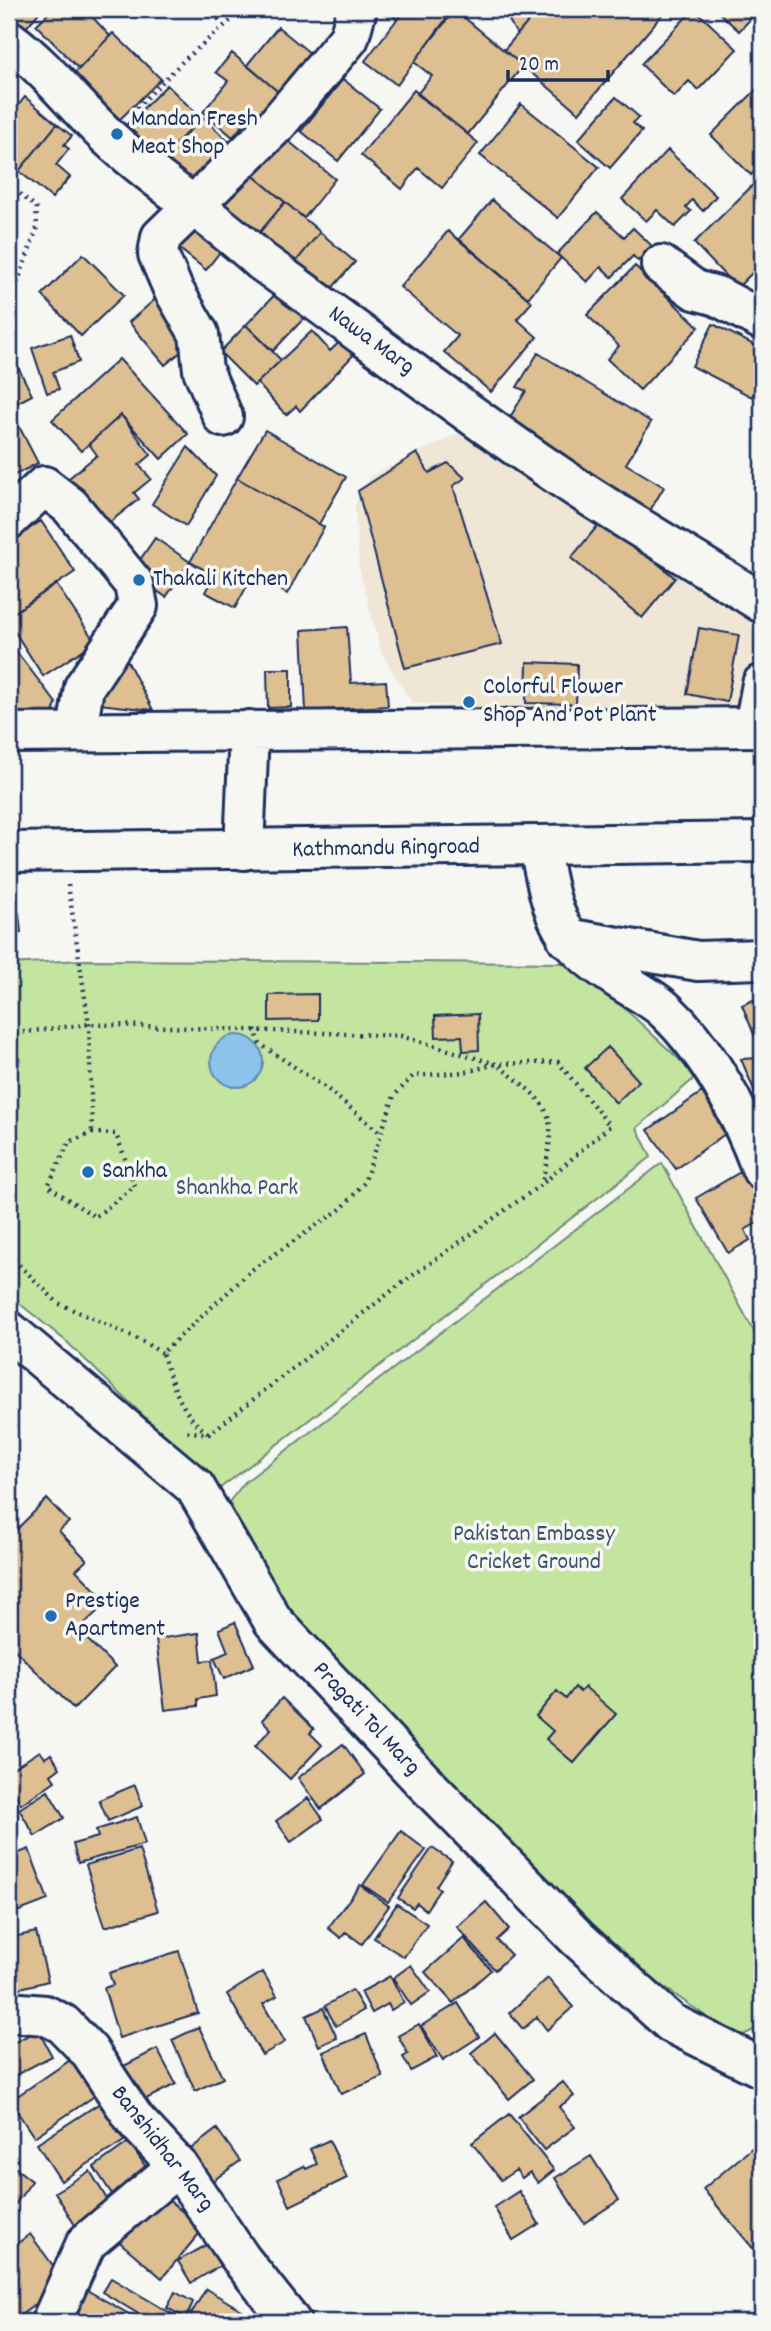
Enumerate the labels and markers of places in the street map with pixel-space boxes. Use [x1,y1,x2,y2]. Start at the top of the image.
place label: Mandan Fresh Meat Shop [131,103,258,165]
marker: Mandan Fresh Meat Shop [109,126,125,142]
place label: Thakali Kitchen [153,563,288,597]
marker: Thakali Kitchen [131,572,147,588]
place label: Colorful Flower Shop And Pot Plant [483,671,657,733]
marker: Colorful Flower Shop And Pot Plant [461,694,477,710]
place label: Sankha [102,1155,168,1189]
marker: Sankha [80,1164,96,1180]
place label: Prestige Apartment [65,1585,165,1647]
marker: Prestige Apartment [43,1608,59,1624]

